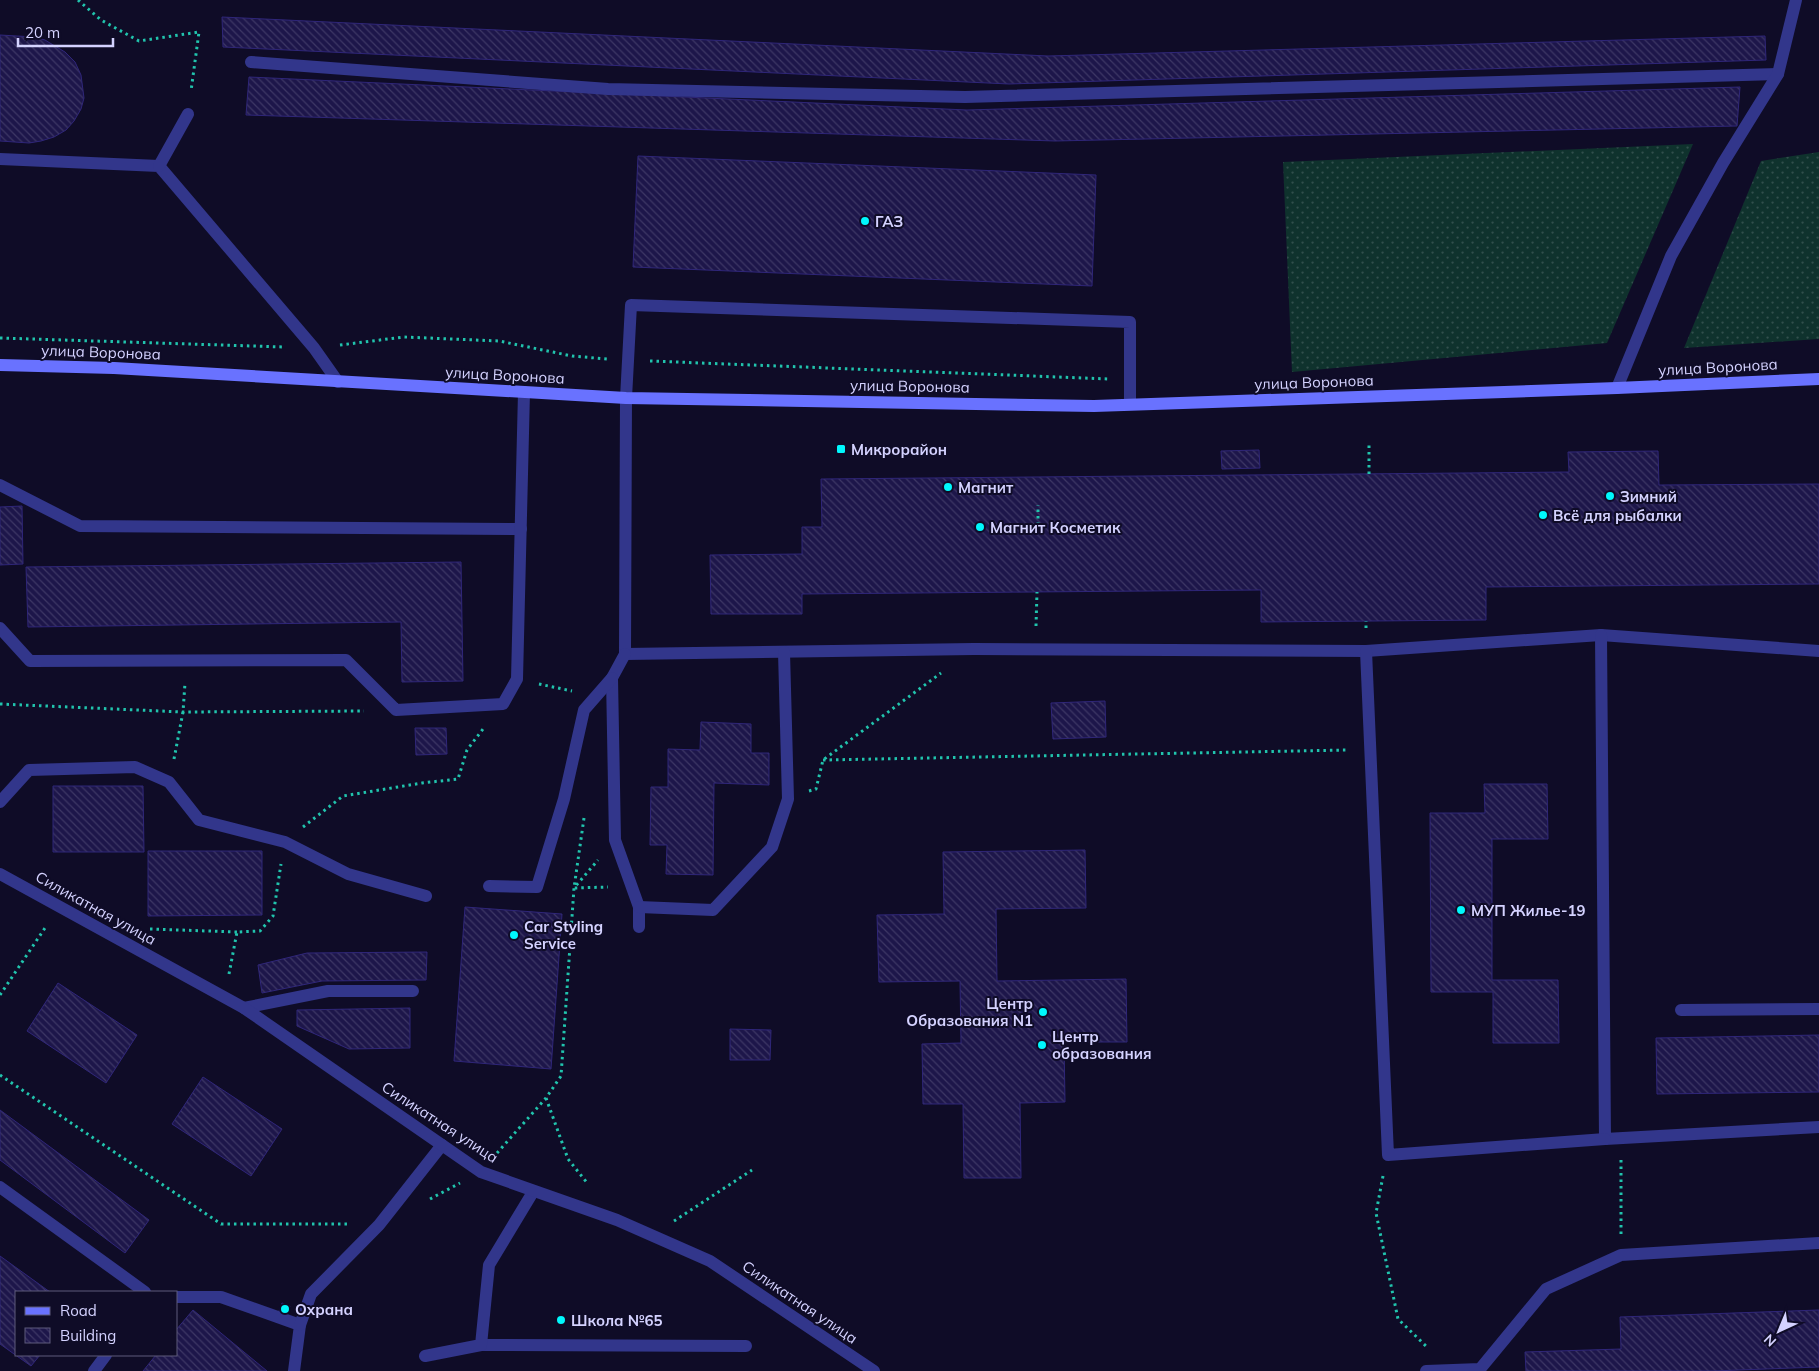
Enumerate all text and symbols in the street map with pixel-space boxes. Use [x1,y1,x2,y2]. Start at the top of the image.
scale bar [18,15,112,47]
text: 20 m [25,23,60,42]
place label: ГАЗ [875,212,903,231]
marker: ГАЗ [859,215,871,227]
street label: улица Воронова [41,340,161,364]
street label: улица Воронова [1658,354,1778,380]
street label: улица Воронова [445,362,565,388]
street label: улица Воронова [1254,370,1374,394]
street label: улица Воронова [850,375,970,397]
place label: Микрорайон [851,440,947,459]
marker: Микрорайон [835,443,847,455]
place label: Магнит [958,478,1014,497]
marker: Магнит [942,481,954,493]
place label: Зимний [1620,487,1677,506]
marker: Зимний [1604,490,1616,502]
place label: Всё для рыбалки [1553,506,1682,525]
marker: Всё для рыбалки [1537,509,1549,521]
place label: Магнит Косметик [990,518,1121,537]
marker: Магнит Косметик [974,521,986,533]
street label: Силикатная улица [32,867,160,949]
place label: МУП Жилье-19 [1471,901,1586,920]
marker: МУП Жилье-19 [1455,904,1467,916]
place label: Car Styling Service [524,917,603,953]
marker: Car Styling Service [508,929,520,941]
place label: Центр Образования N1 [906,994,1033,1030]
marker: Центр Образования N1 [1037,1006,1049,1018]
place label: Центр образования [1052,1027,1152,1063]
marker: Центр образования [1036,1039,1048,1051]
street label: Силикатная улица [378,1077,502,1167]
street label: Силикатная улица [739,1256,861,1348]
legend [15,1291,178,1356]
place label: Охрана [295,1300,353,1319]
text: Road [60,1301,97,1320]
marker: Охрана [279,1303,291,1315]
north arrow [1754,1306,1804,1356]
place label: Школа №65 [571,1311,662,1330]
marker: Школа №65 [555,1314,567,1326]
text: Building [60,1326,116,1345]
text: N [1760,1330,1780,1350]

